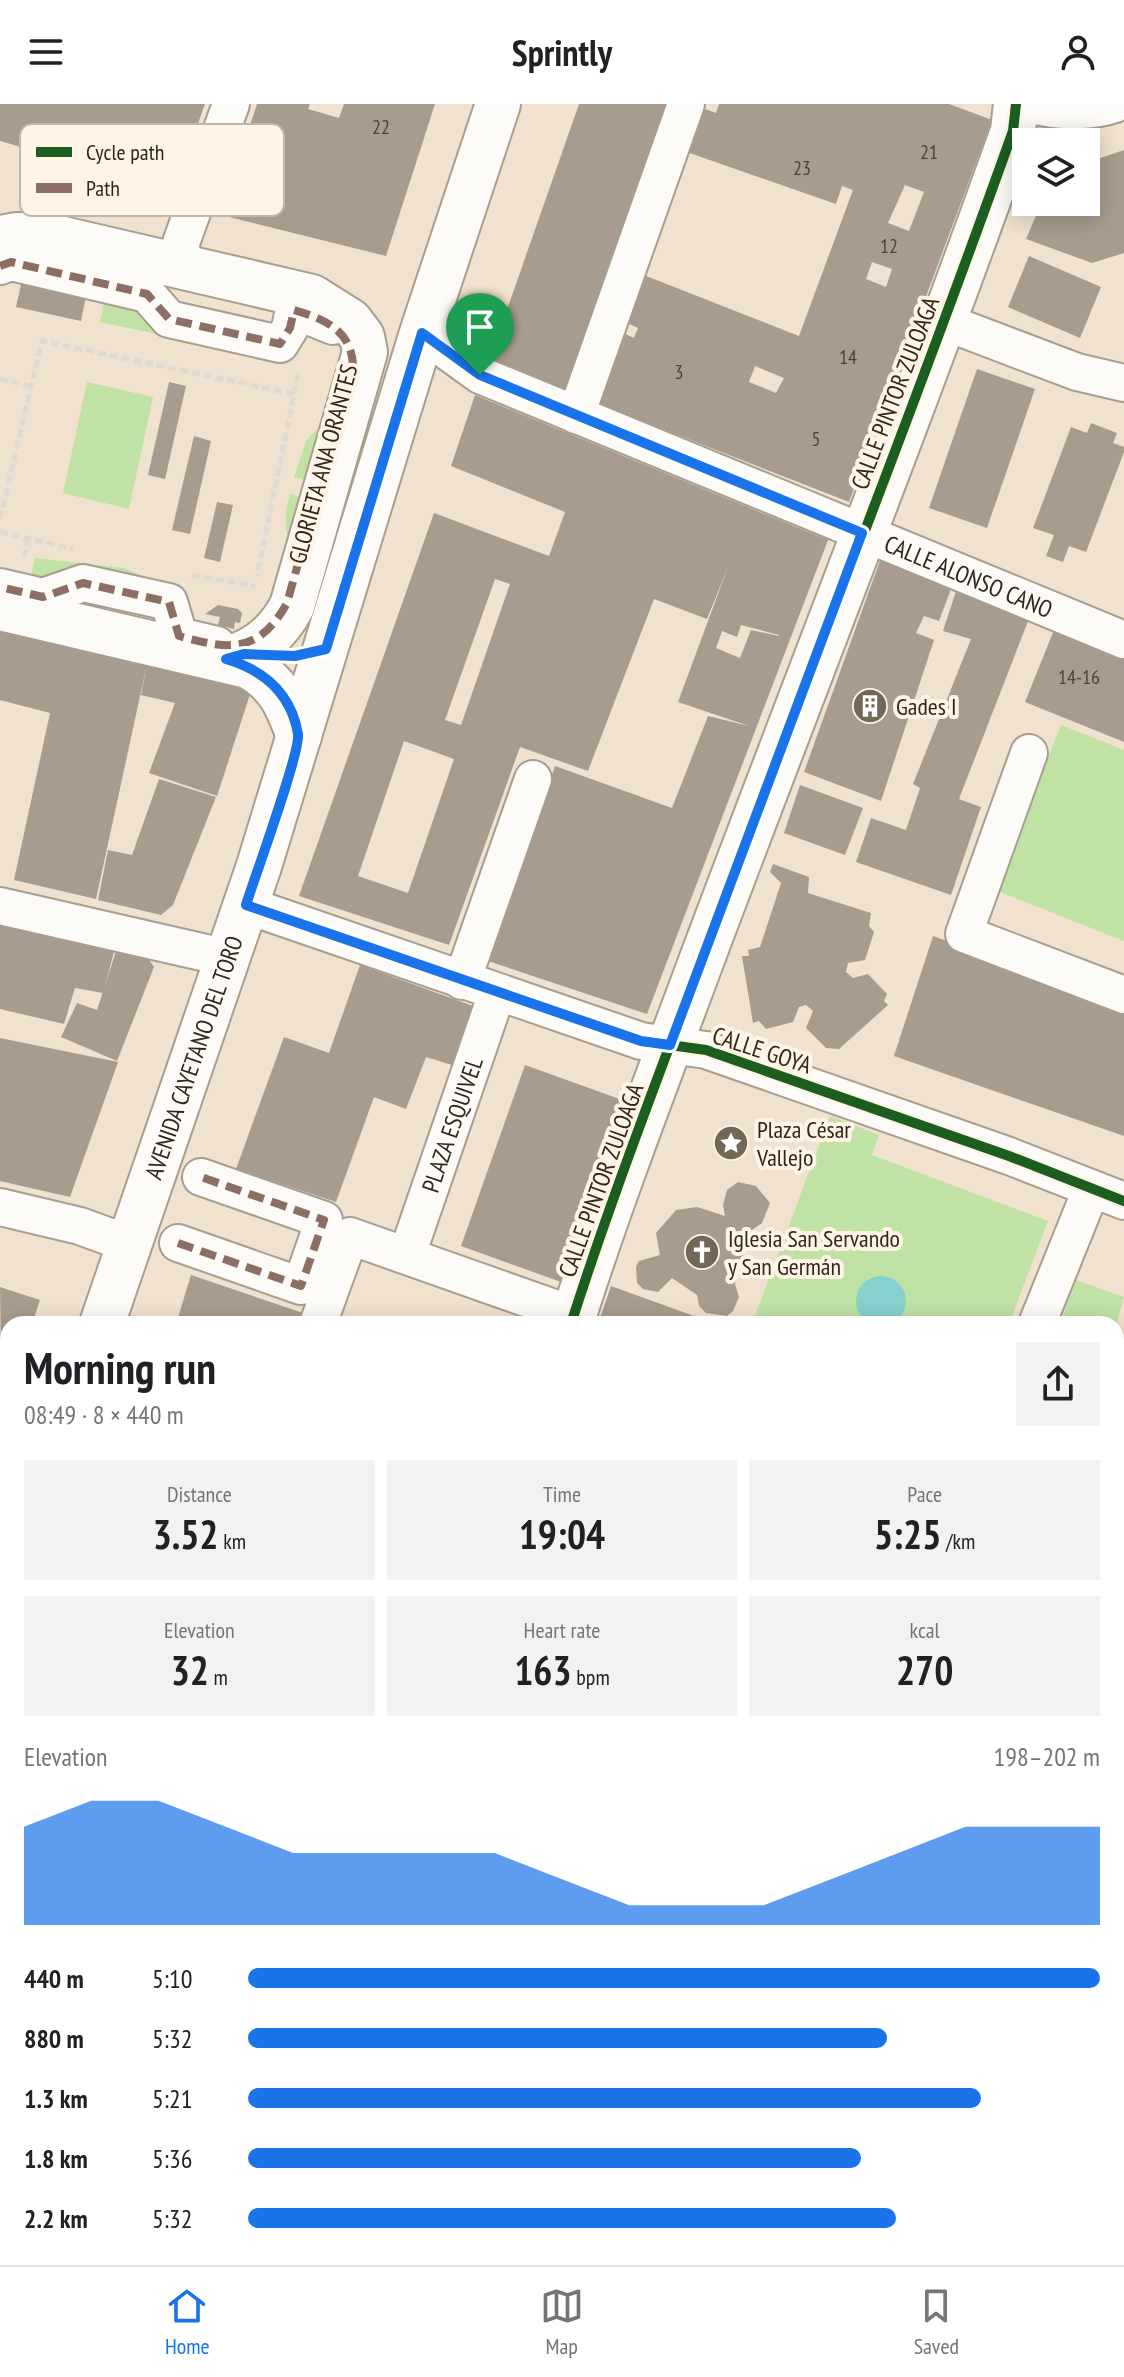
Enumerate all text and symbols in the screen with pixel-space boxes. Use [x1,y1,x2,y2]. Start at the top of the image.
text: Sprintly [512,29,612,76]
icon: menu [24,30,68,74]
icon: person [1056,30,1100,74]
house number: 22 [372,114,390,140]
legend [20,124,284,216]
map controls [1012,128,1100,216]
button: layers [1012,128,1100,216]
text: Cycle path [86,138,164,166]
house number: 21 [920,139,938,165]
house number: 23 [793,155,811,181]
text: Path [86,174,120,202]
house number: 12 [880,233,898,259]
street label: CALLE PINTOR ZULOAGA [844,292,946,494]
pin [446,293,514,375]
icon: arrive [458,305,502,349]
house number: 14 [839,344,857,370]
house number: 3 [675,359,684,385]
street label: GLORIETA ANA ORANTES [281,361,365,567]
house number: 5 [812,426,821,452]
street label: CALLE ALONSO CANO [880,528,1057,624]
house number: 14-16 [1058,664,1100,690]
building icon: Gades I [851,687,889,725]
place label: Gades I [896,691,957,722]
street label: AVENIDA CAYETANO DEL TORO [137,931,249,1183]
street label: CALLE GOYA [709,1019,816,1081]
street label: PLAZA ESQUIVEL [414,1053,489,1196]
street label: CALLE PINTOR ZULOAGA [552,1078,651,1281]
place label: Plaza César Vallejo [756,1114,851,1173]
place icon: Plaza César Vallejo [712,1124,750,1162]
place label: Iglesia San Servando y San Germán [728,1223,900,1282]
church icon: Iglesia San Servando y San Germán [683,1233,721,1271]
text: Morning run [24,1339,216,1396]
button: share [1016,1342,1100,1426]
text: 08:49 · 8 × 440 m [24,1398,184,1431]
text: Distance [167,1480,232,1508]
text: Time [543,1480,581,1508]
text: Pace [907,1480,942,1508]
text: 3.52 [153,1508,218,1560]
text: 19:04 [519,1508,605,1560]
text: 5:25 [874,1508,941,1560]
text: km [218,1527,246,1555]
text: /km [941,1527,975,1555]
text: Elevation [164,1616,235,1644]
text: Heart rate [524,1616,600,1644]
text: kcal [910,1616,940,1644]
text: 32 [171,1644,209,1696]
text: 163 [514,1644,572,1696]
text: 270 [896,1644,953,1696]
text: m [209,1663,228,1691]
text: bpm [572,1663,610,1691]
text: Elevation [24,1740,107,1773]
text: 198–202 m [994,1740,1100,1773]
text: 440 m [24,1962,84,1995]
text: 5:10 [152,1962,192,1995]
text: 880 m [24,2022,84,2055]
text: 5:32 [152,2022,192,2055]
text: 1.3 km [24,2082,88,2115]
text: 5:21 [152,2082,192,2115]
text: 1.8 km [24,2142,88,2175]
text: 5:36 [152,2142,192,2175]
text: 2.2 km [24,2202,88,2235]
text: 5:32 [152,2202,192,2235]
tab: Home [165,2284,210,2360]
tab: Map [540,2284,584,2360]
tab: Saved [914,2284,959,2360]

